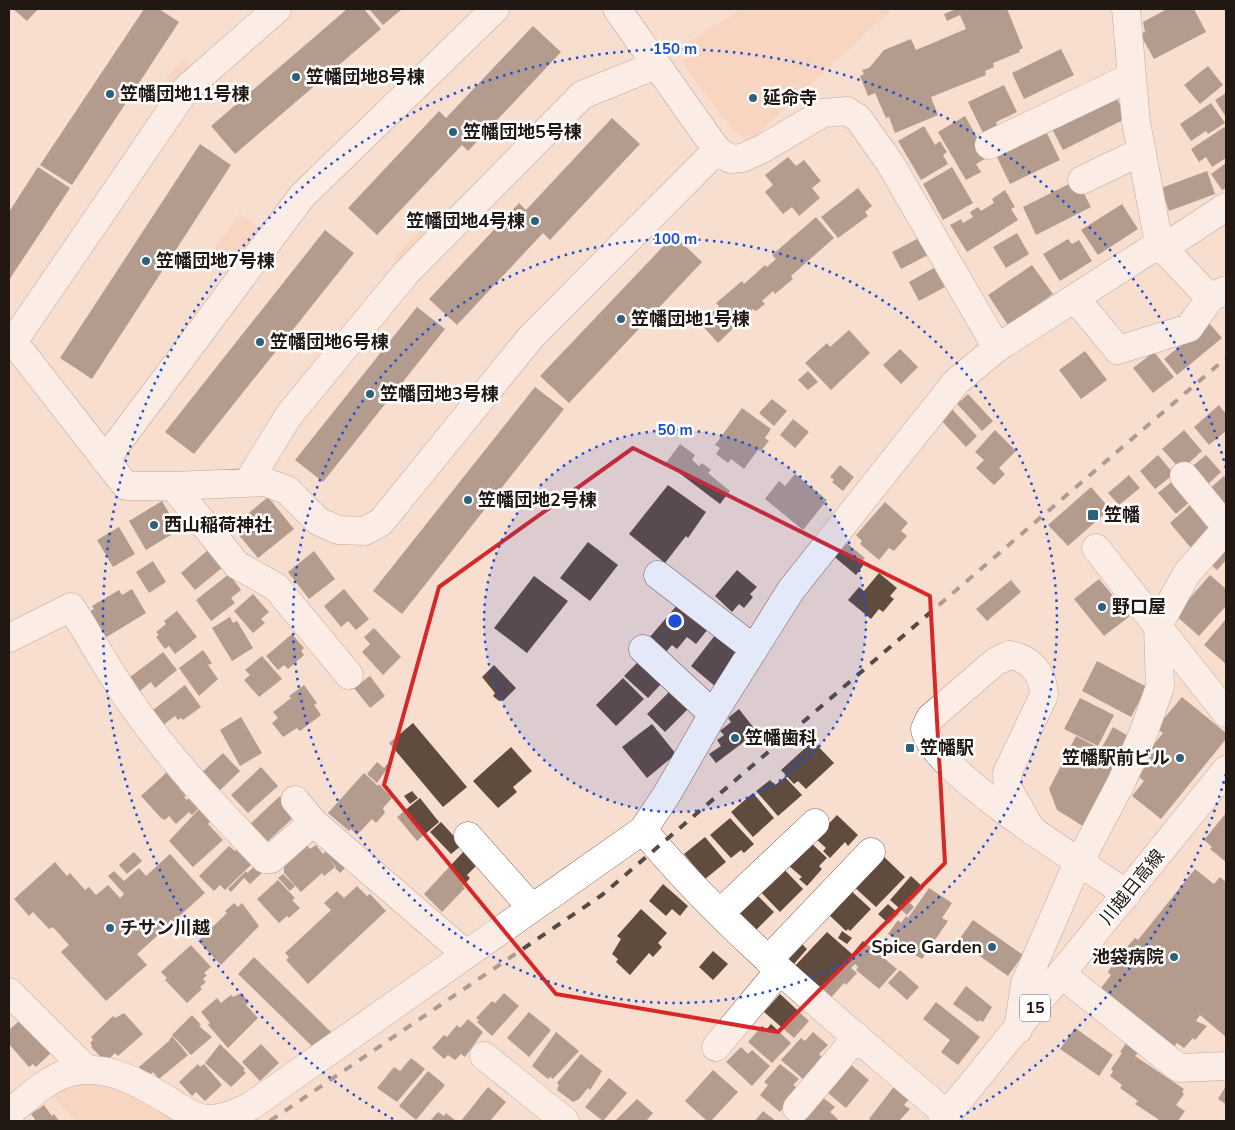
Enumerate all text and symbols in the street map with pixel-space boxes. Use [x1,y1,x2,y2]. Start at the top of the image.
text: 150 m [653,39,697,59]
place label: 笠幡団地8号棟 [306,65,425,89]
marker: 笠幡団地8号棟 [290,71,302,83]
place label: 笠幡団地11号棟 [120,82,250,106]
place label: 延命寺 [763,86,817,110]
marker: 笠幡団地11号棟 [104,88,116,100]
marker: 延命寺 [747,92,759,104]
place label: 笠幡団地5号棟 [463,120,582,144]
marker: 笠幡団地5号棟 [447,126,459,138]
place label: 笠幡団地4号棟 [406,209,525,233]
marker: 笠幡団地4号棟 [529,215,541,227]
text: 100 m [653,229,697,249]
place label: 笠幡団地7号棟 [156,249,275,273]
marker: 笠幡団地7号棟 [140,255,152,267]
place label: 笠幡団地1号棟 [631,307,750,331]
marker: 笠幡団地1号棟 [615,313,627,325]
place label: 笠幡団地6号棟 [270,330,389,354]
marker: 笠幡団地6号棟 [254,336,266,348]
place label: 笠幡団地3号棟 [380,382,499,406]
marker: 笠幡団地3号棟 [364,388,376,400]
text: 50 m [657,420,693,440]
place label: 笠幡団地2号棟 [478,488,597,512]
marker: 笠幡団地2号棟 [462,494,474,506]
place label: 笠幡 [1104,503,1140,527]
marker: 笠幡 [1086,508,1100,522]
place label: 西山稲荷神社 [164,513,272,537]
marker: 西山稲荷神社 [148,519,160,531]
place label: 野口屋 [1112,595,1166,619]
marker: 野口屋 [1096,601,1108,613]
centre of rings [666,612,684,630]
place label: 笠幡歯科 [745,726,817,750]
marker: 笠幡歯科 [729,732,741,744]
place label: 笠幡駅 [920,736,974,760]
marker: 笠幡駅 [904,742,916,754]
place label: 笠幡駅前ビル [1062,746,1170,770]
marker: 笠幡駅前ビル [1174,752,1186,764]
street label: 川越日高線 [1094,844,1170,930]
place label: チサン川越 [120,916,210,940]
marker: チサン川越 [104,922,116,934]
place label: Spice Garden [871,935,982,959]
marker: Spice Garden [986,941,998,953]
place label: 池袋病院 [1092,945,1164,969]
marker: 池袋病院 [1168,951,1180,963]
road number: 15 [1020,994,1050,1021]

